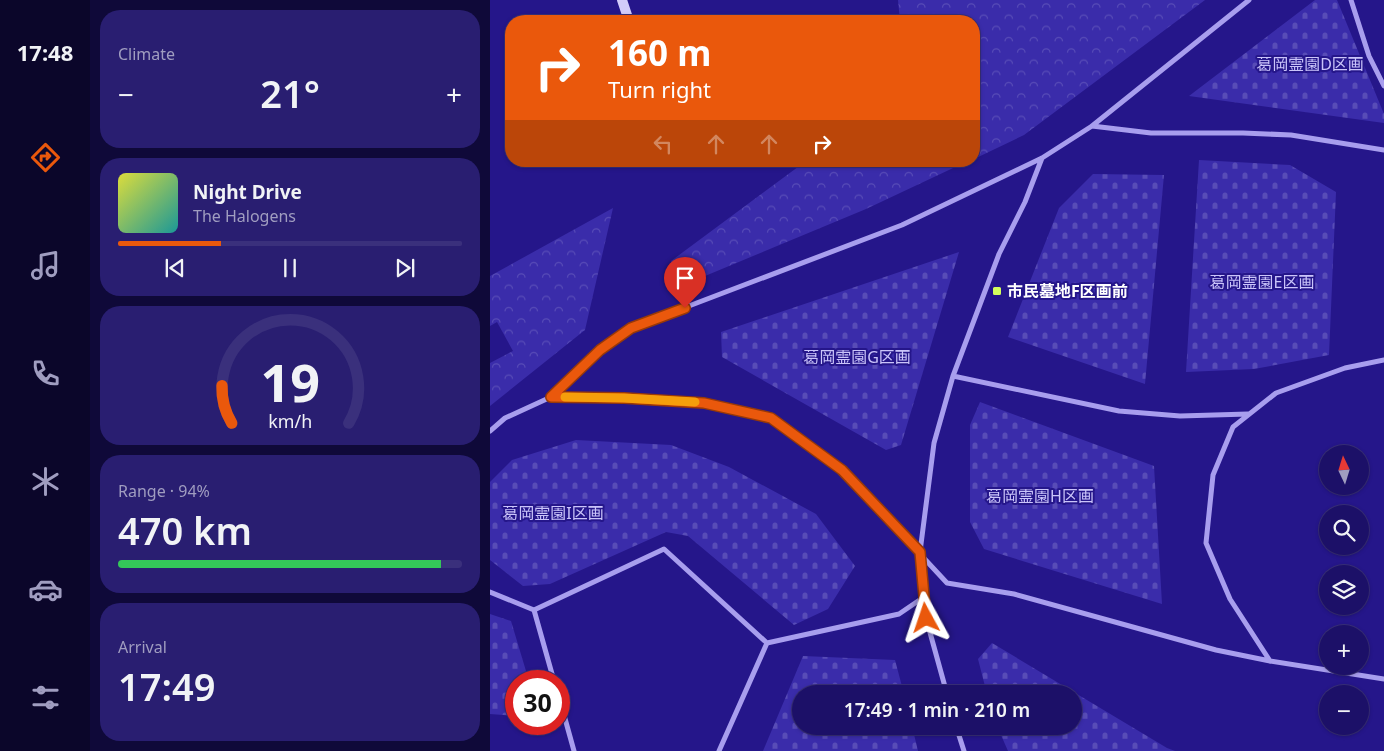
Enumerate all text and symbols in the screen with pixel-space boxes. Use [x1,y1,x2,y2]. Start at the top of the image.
text: 160 m [608,29,711,76]
icon: right [525,35,590,100]
text: 17:48 [17,37,73,67]
text: Climate [118,43,175,65]
park label: 葛岡霊園D区画 [1256,53,1364,75]
text: 21° [260,67,320,119]
text: Turn right [608,74,711,104]
text: − [118,75,134,113]
text: + [446,75,462,113]
icon: left [649,130,677,158]
icon: ahead [702,130,730,158]
icon: ahead [755,130,783,158]
icon: right [808,130,836,158]
icon: directions [28,140,63,175]
text: Night Drive [193,179,302,205]
text: The Halogens [193,205,296,227]
icon: music [28,248,63,283]
icon: previous [161,254,189,282]
icon: pause [276,254,304,282]
icon: next [391,254,419,282]
pin [664,257,706,308]
icon: arrive [671,264,699,292]
park label: 葛岡霊園E区画 [1210,271,1314,293]
place label: 市民墓地F区画前 [1007,280,1128,302]
marker: 市民墓地F区画前 [991,285,1003,297]
text: 19 [260,346,320,417]
park label: 葛岡霊園G区画 [803,346,911,368]
icon: phone [28,356,63,391]
text: km/h [268,409,312,433]
north arrow [1319,445,1369,495]
map controls [1319,445,1369,735]
icon: climate [28,464,63,499]
text: Range · 94% [118,480,210,502]
park label: 葛岡霊園H区画 [986,485,1094,507]
park label: 葛岡霊園I区画 [502,502,604,524]
text: 470 km [118,504,252,556]
button: search [1319,505,1369,555]
button: layers [1319,565,1369,615]
icon: car [28,572,63,607]
position arrow [899,591,951,643]
button: + [1319,625,1369,675]
text: Arrival [118,636,167,658]
text: 17:49 [118,660,215,712]
speed limit sign: 30 [505,670,570,735]
icon: filters [28,680,63,715]
button: − [1319,685,1369,735]
text: 17:49 · 1 min · 210 m [844,697,1030,723]

